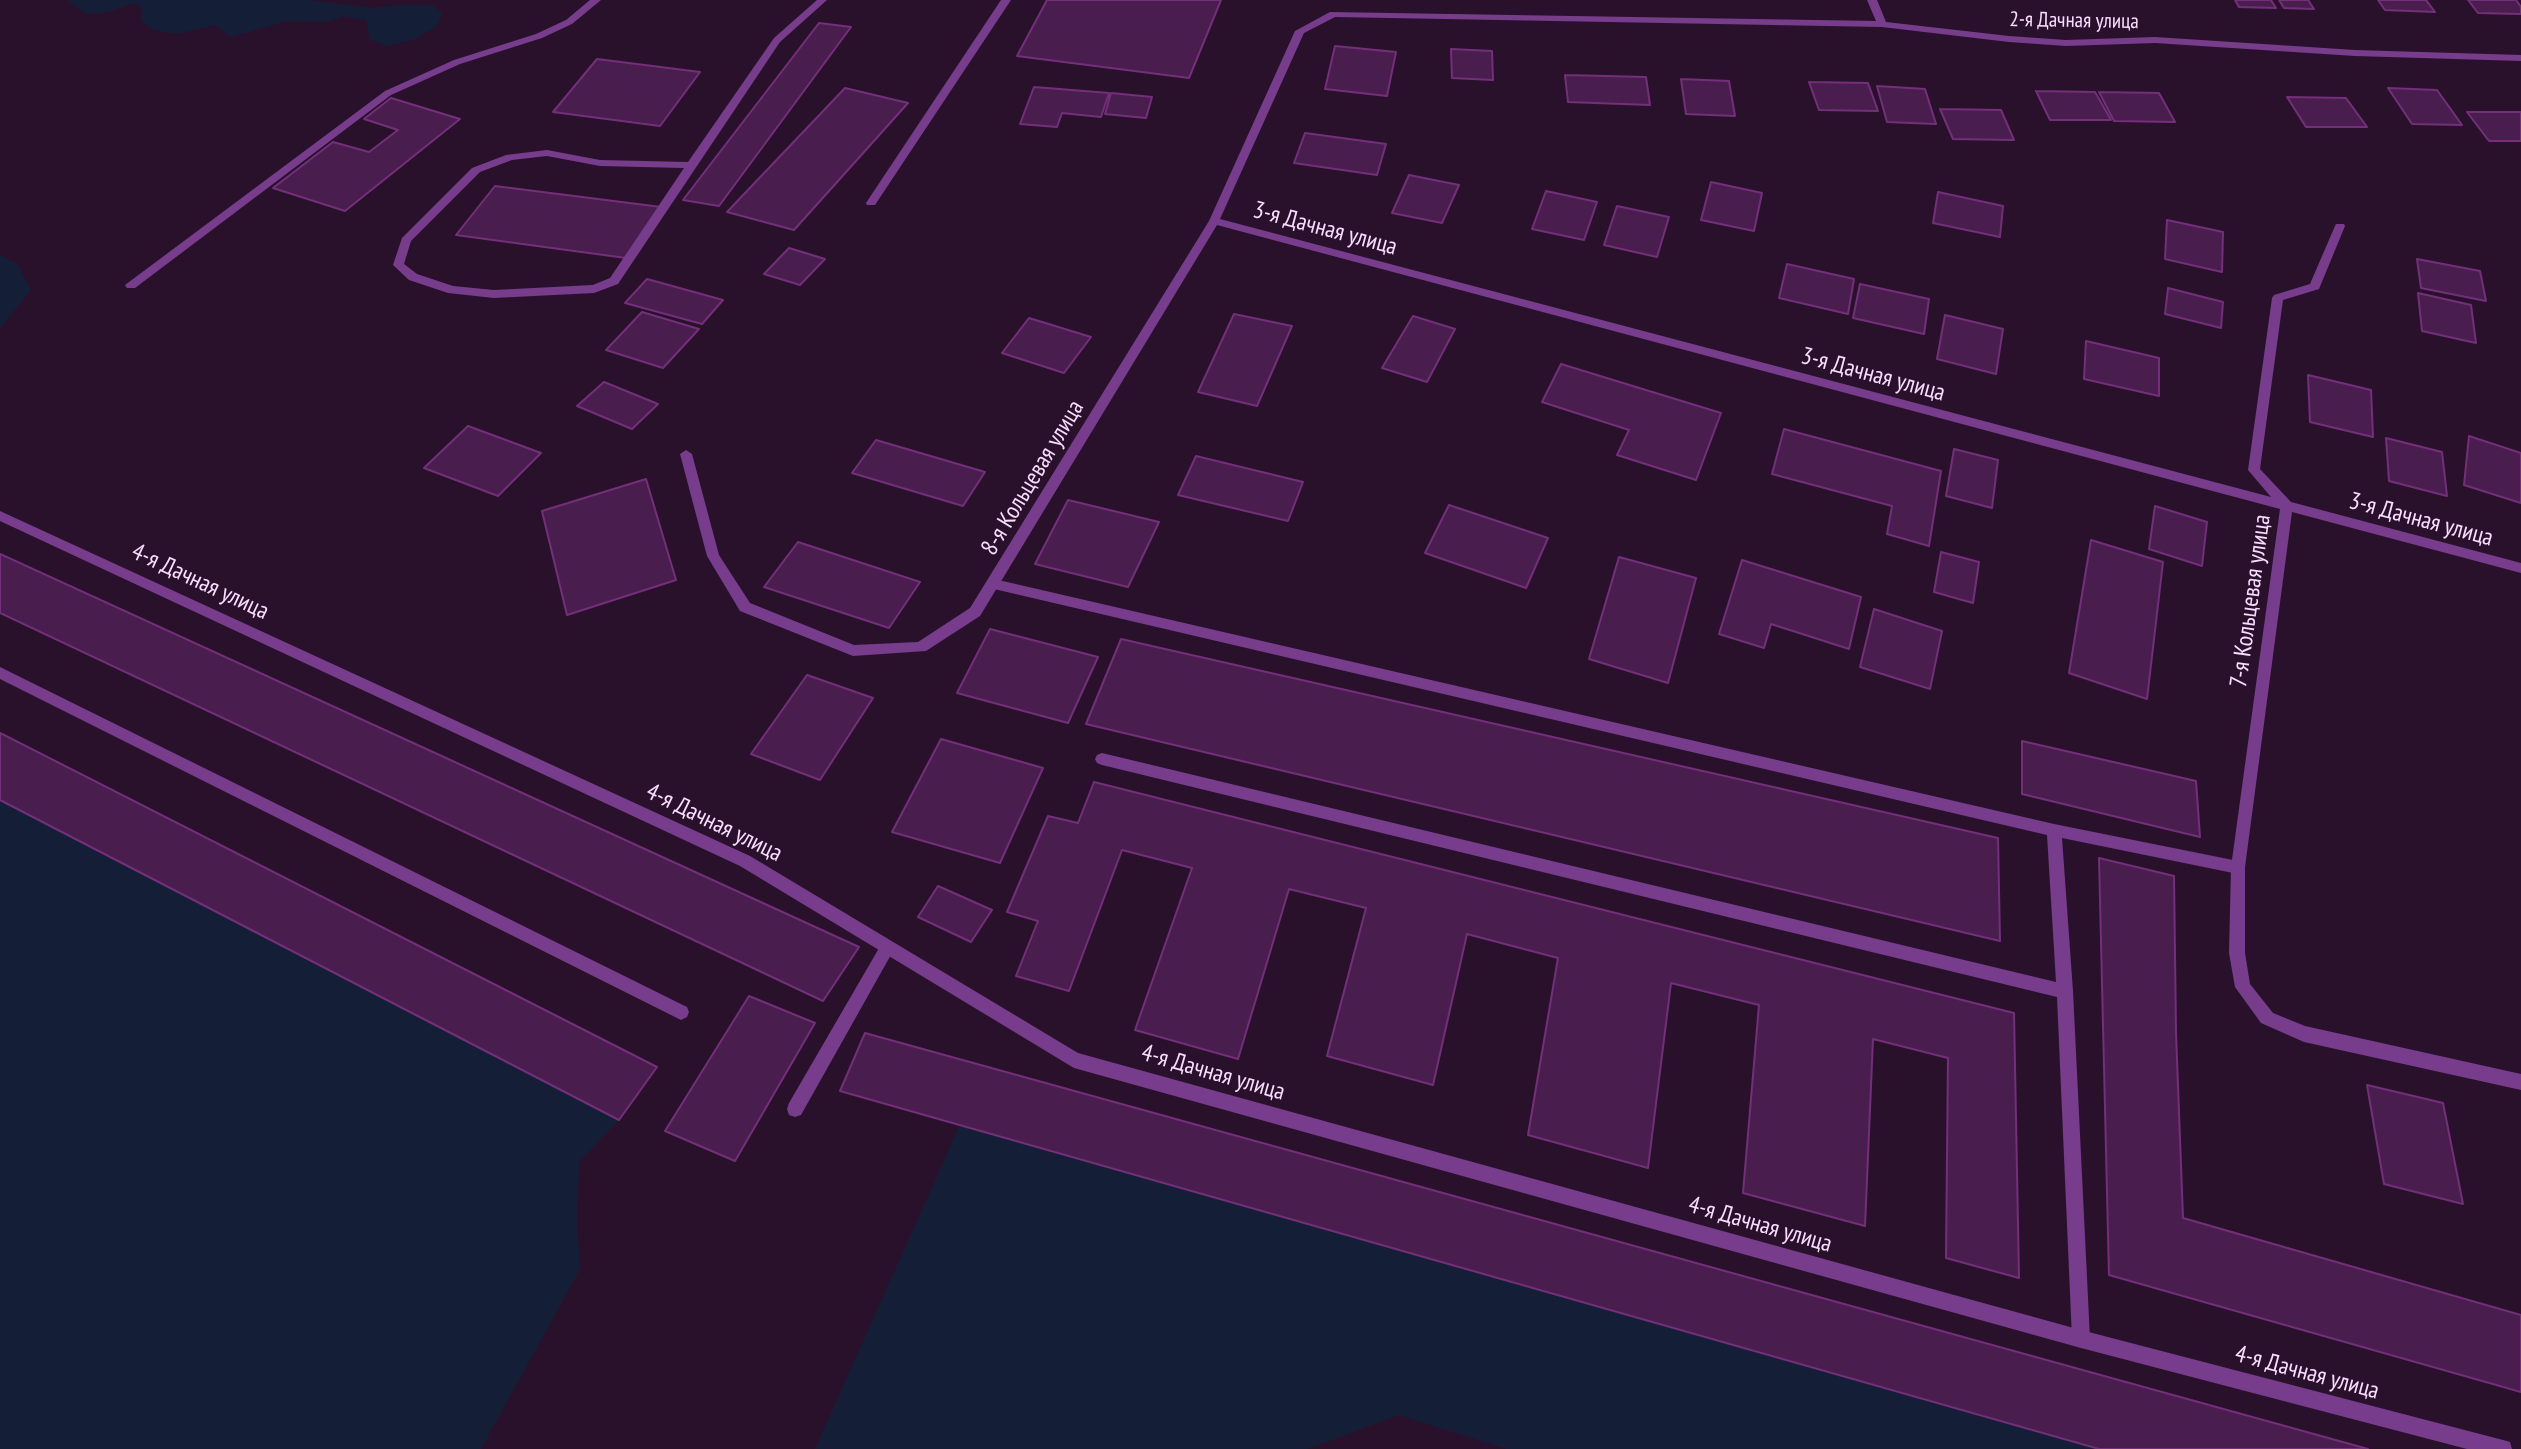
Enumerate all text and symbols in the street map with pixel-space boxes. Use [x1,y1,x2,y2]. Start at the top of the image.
street label: 2-я Дачная улица [2009,7,2139,35]
street label: 3-я Дачная улица [1250,196,1400,262]
street label: 3-я Дачная улица [1798,342,1948,408]
street label: 8-я Кольцевая улица [975,395,1091,561]
street label: 3-я Дачная улица [2346,487,2496,553]
street label: 7-я Кольцевая улица [2225,513,2277,689]
street label: 4-я Дачная улица [127,538,273,626]
street label: 4-я Дачная улица [641,778,787,868]
street label: 4-я Дачная улица [1138,1039,1288,1107]
street label: 4-я Дачная улица [1685,1191,1835,1259]
street label: 4-я Дачная улица [2232,1340,2382,1406]

